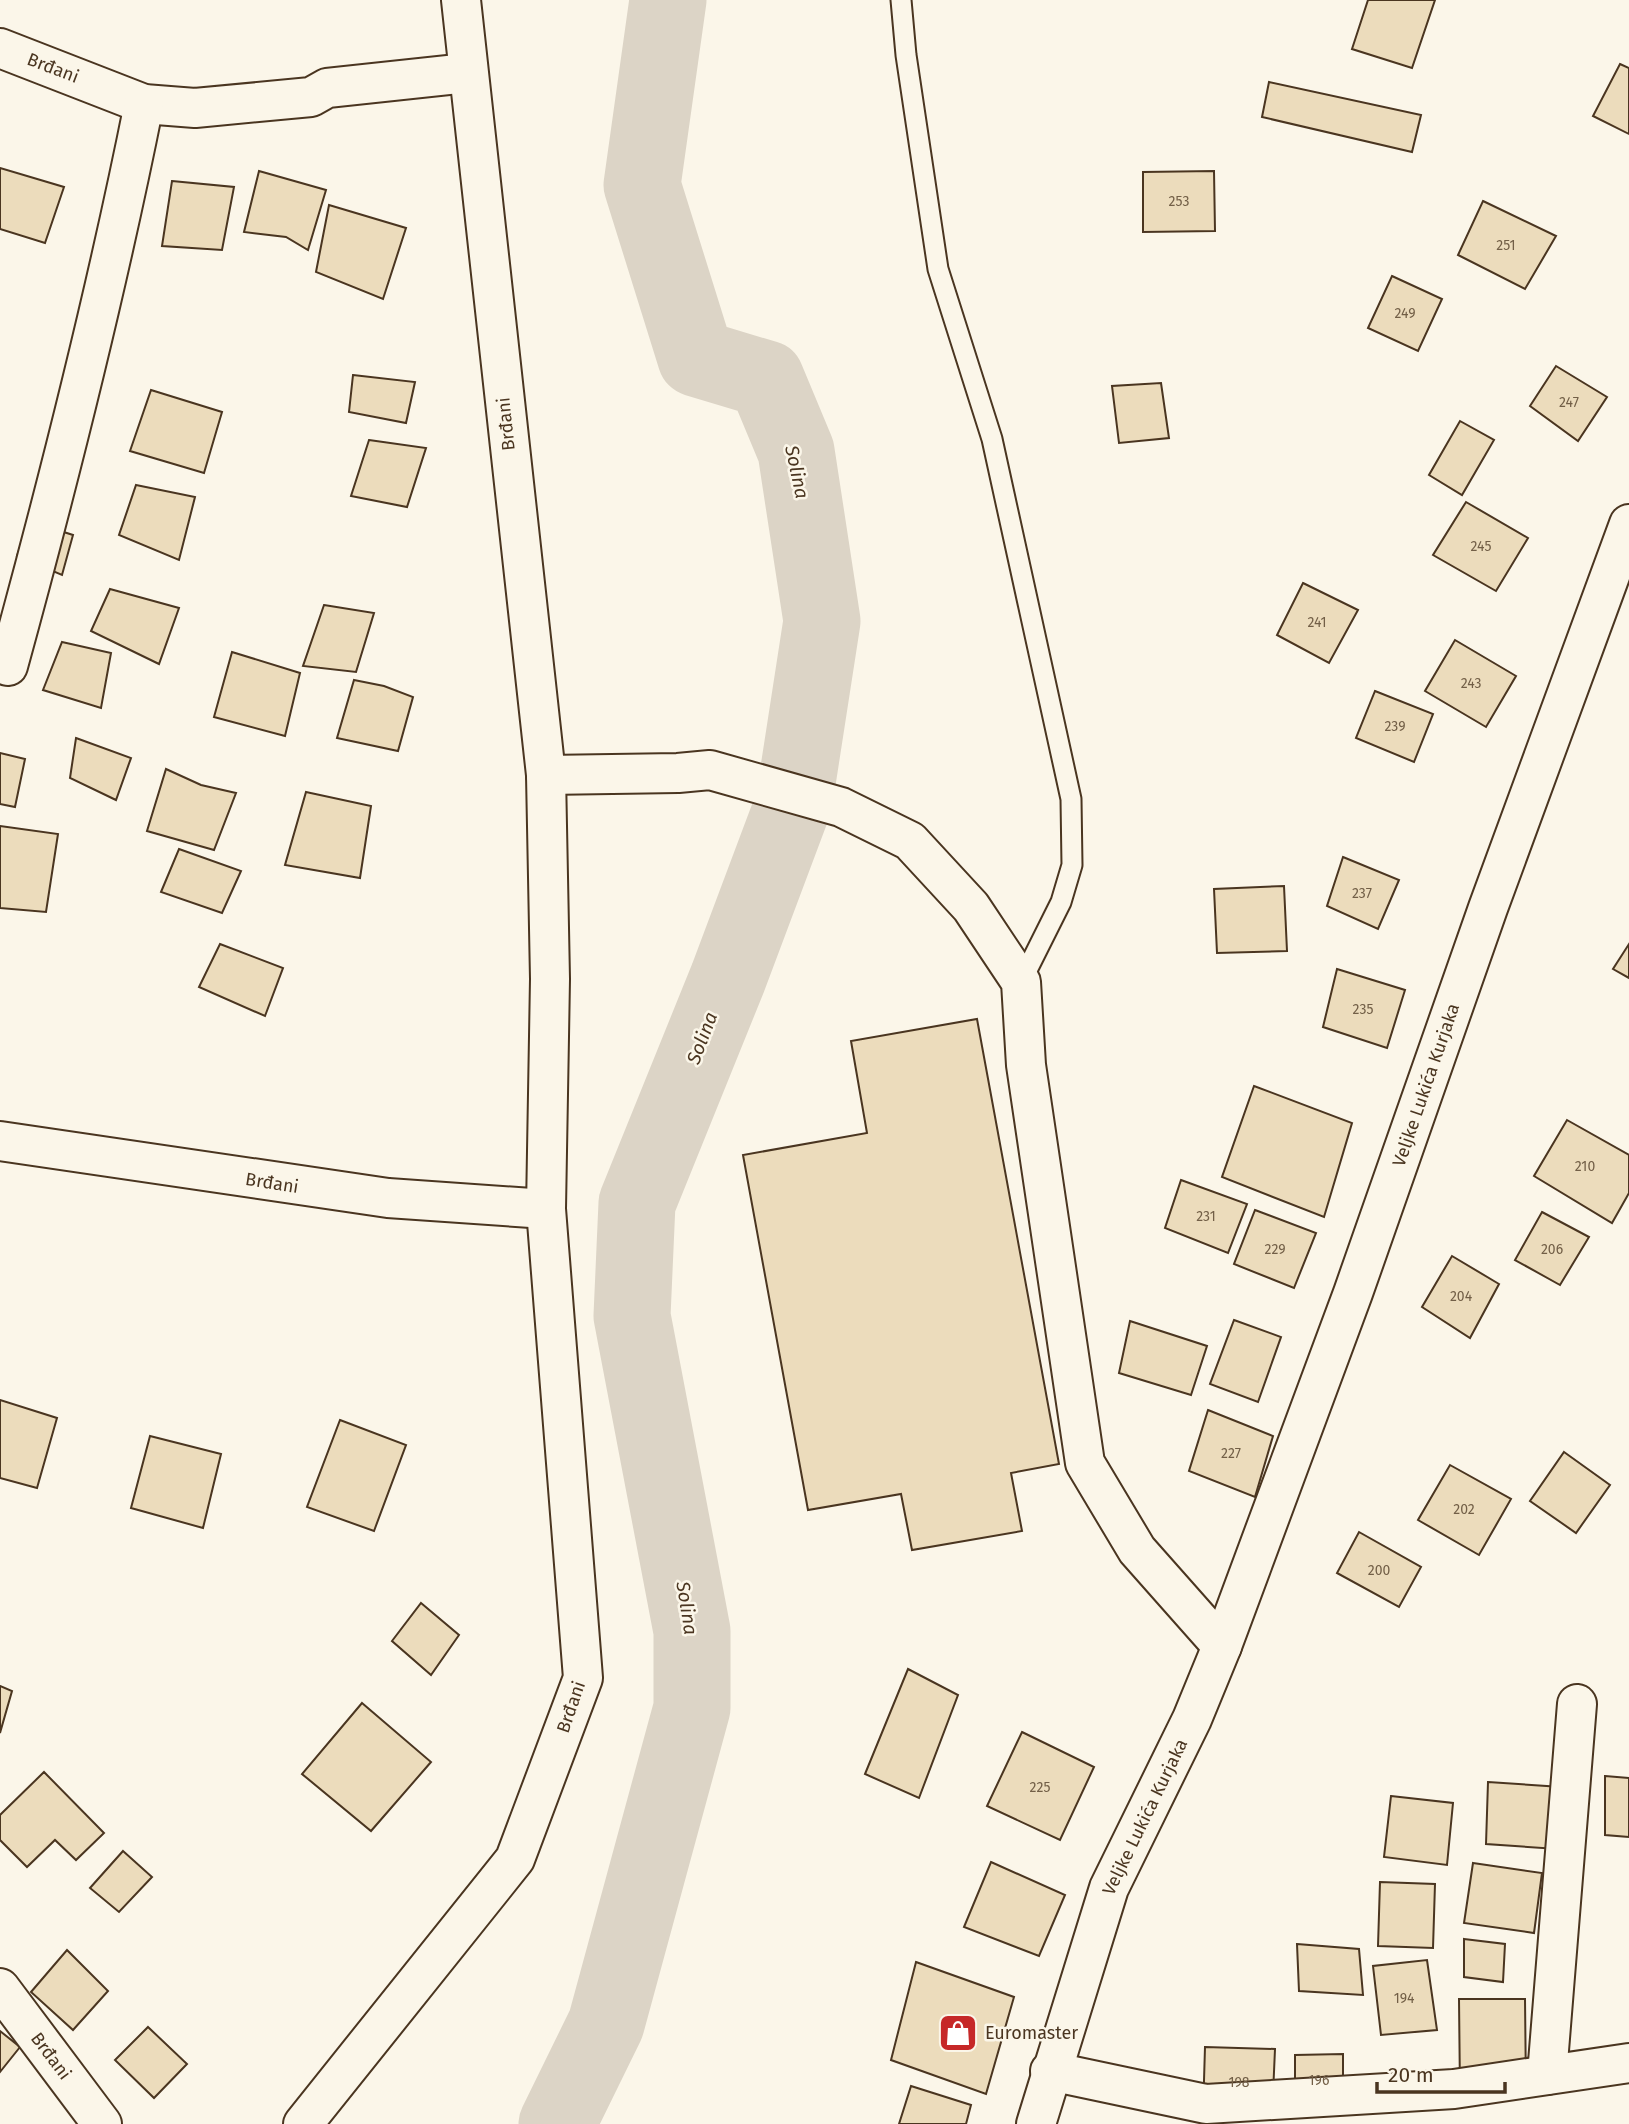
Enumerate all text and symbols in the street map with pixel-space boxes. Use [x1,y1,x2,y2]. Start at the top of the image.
street label: Brđani [24,48,82,88]
house number: 253 [1169,193,1189,210]
house number: 251 [1496,237,1516,254]
house number: 249 [1394,305,1416,322]
house number: 247 [1559,394,1579,411]
street label: Brđani [492,396,520,452]
water label: Solina [780,442,814,501]
house number: 245 [1471,538,1491,555]
house number: 241 [1307,614,1327,631]
house number: 243 [1461,675,1481,692]
house number: 239 [1384,718,1406,735]
house number: 237 [1352,885,1372,902]
house number: 235 [1353,1001,1373,1018]
street label: Veljke Lukića Kurjaka [1388,1001,1464,1169]
water label: Solina [681,1009,722,1068]
house number: 210 [1575,1158,1595,1175]
street label: Brđani [244,1168,300,1198]
house number: 231 [1196,1208,1216,1225]
house number: 229 [1264,1241,1286,1258]
house number: 206 [1541,1241,1563,1258]
house number: 204 [1450,1288,1473,1305]
house number: 227 [1221,1445,1241,1462]
house number: 202 [1453,1501,1475,1518]
house number: 200 [1368,1562,1390,1579]
water label: Solina [671,1579,703,1636]
street label: Brđani [552,1678,590,1736]
street label: Veljke Lukića Kurjaka [1098,1735,1192,1899]
house number: 225 [1030,1779,1050,1796]
house number: 194 [1394,1990,1415,2007]
shop icon: Euromaster [937,2012,979,2054]
place label: Euromaster [985,2022,1078,2044]
street label: Brđani [26,2028,76,2084]
scale bar [1377,2050,1505,2094]
text: 20 m [1388,2062,1434,2088]
house number: 196 [1309,2072,1329,2089]
house number: 198 [1228,2074,1250,2091]

